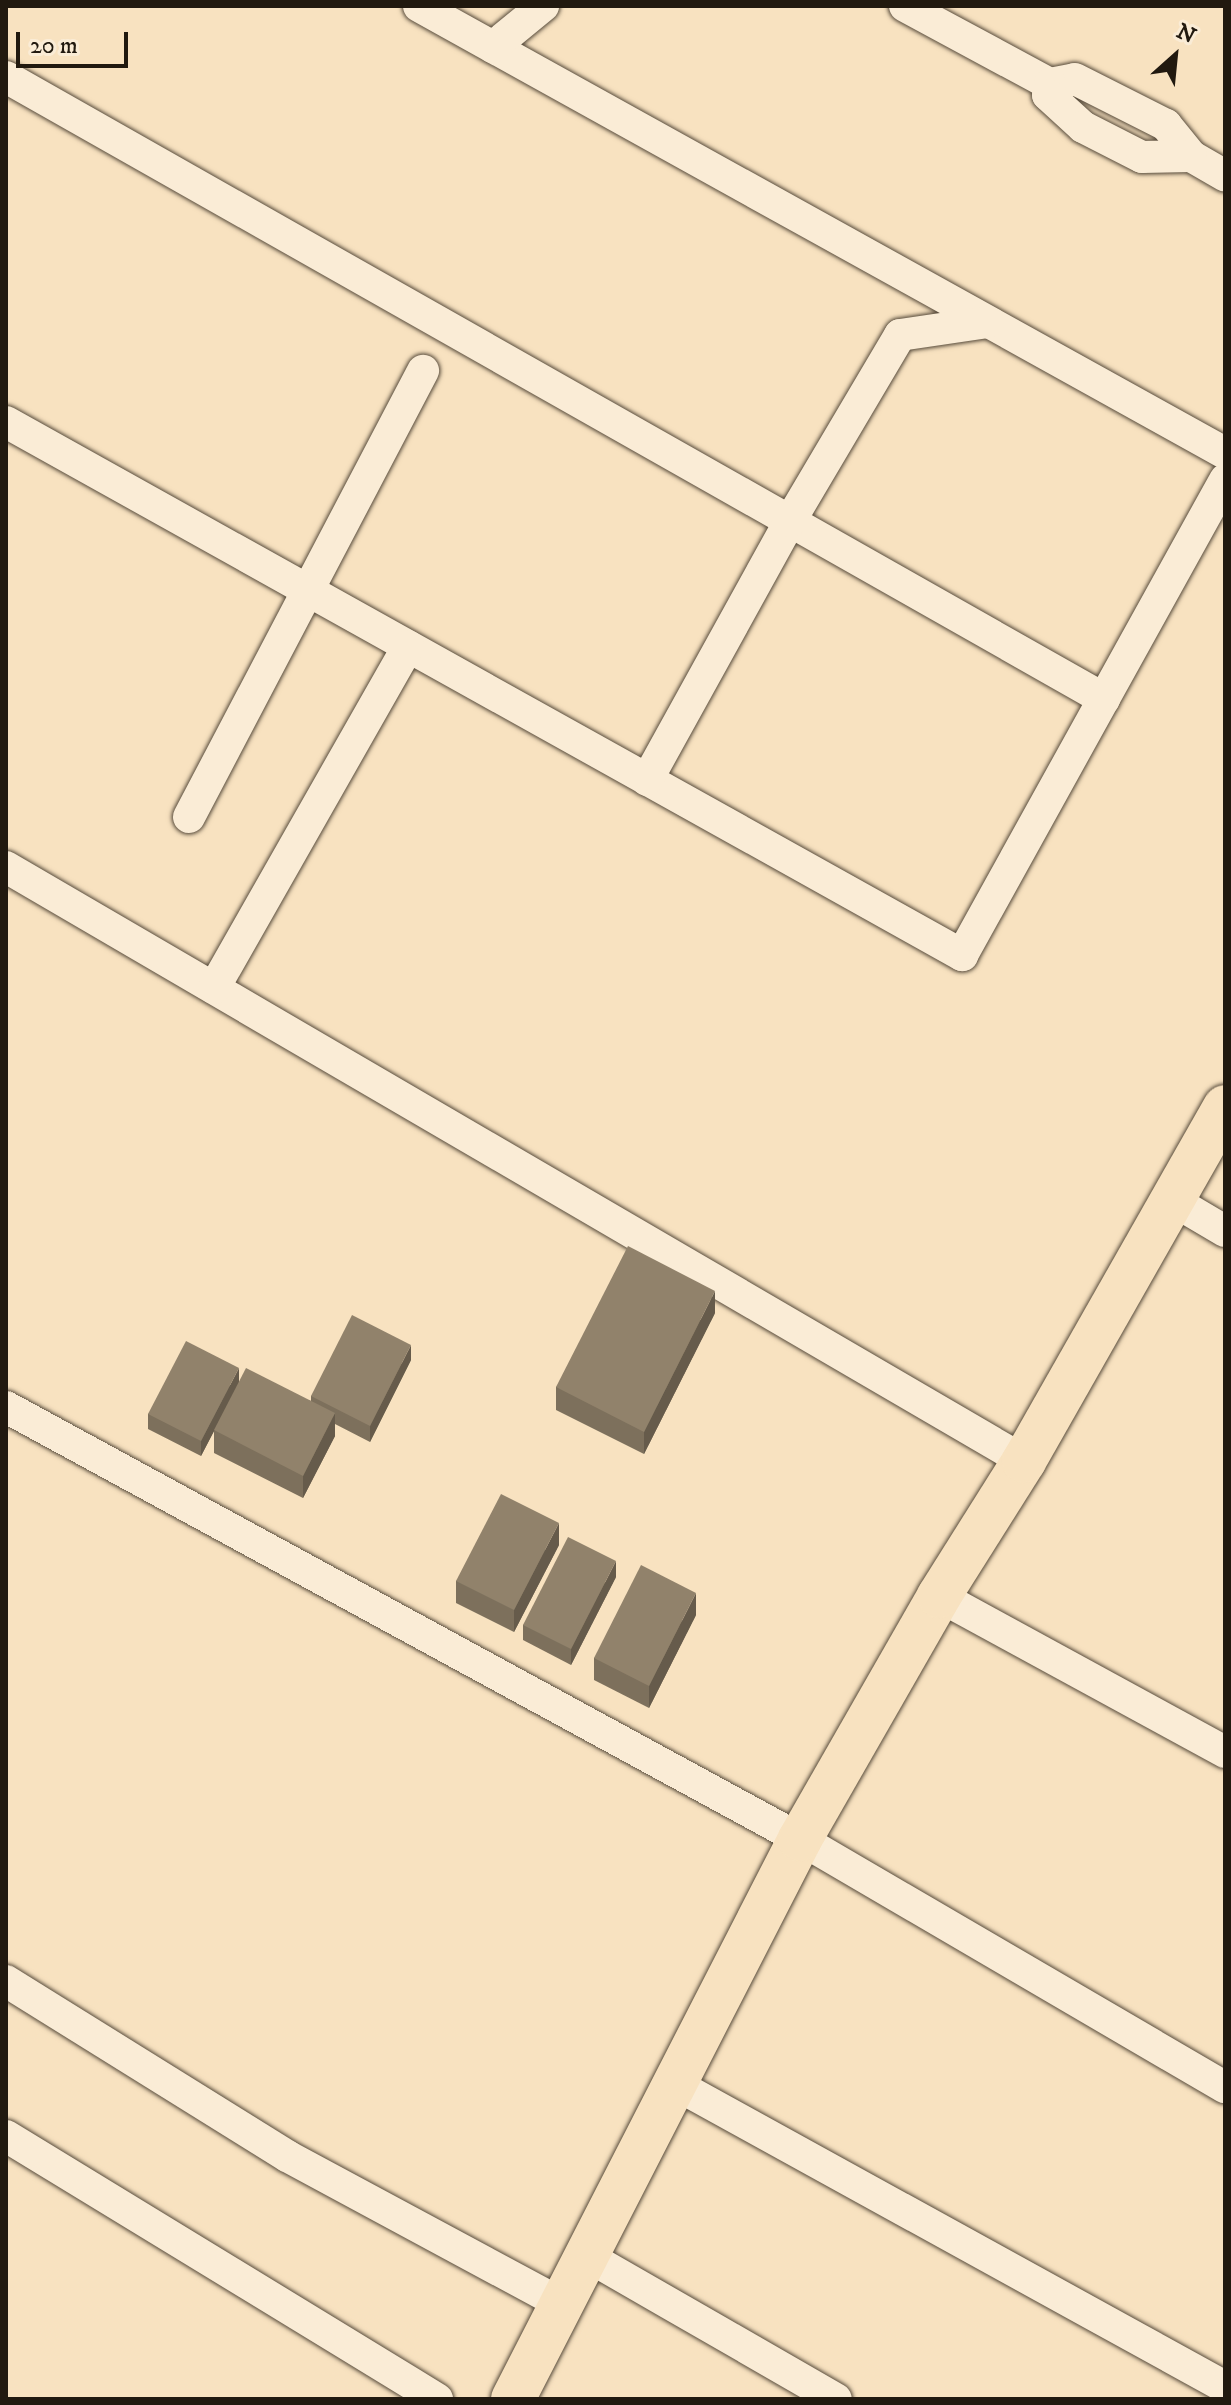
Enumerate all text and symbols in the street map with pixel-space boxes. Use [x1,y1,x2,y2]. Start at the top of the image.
scale bar [20,16,132,66]
north arrow [1135,16,1215,96]
text: N [1172,18,1200,50]
text: 20 m [30,31,78,61]

